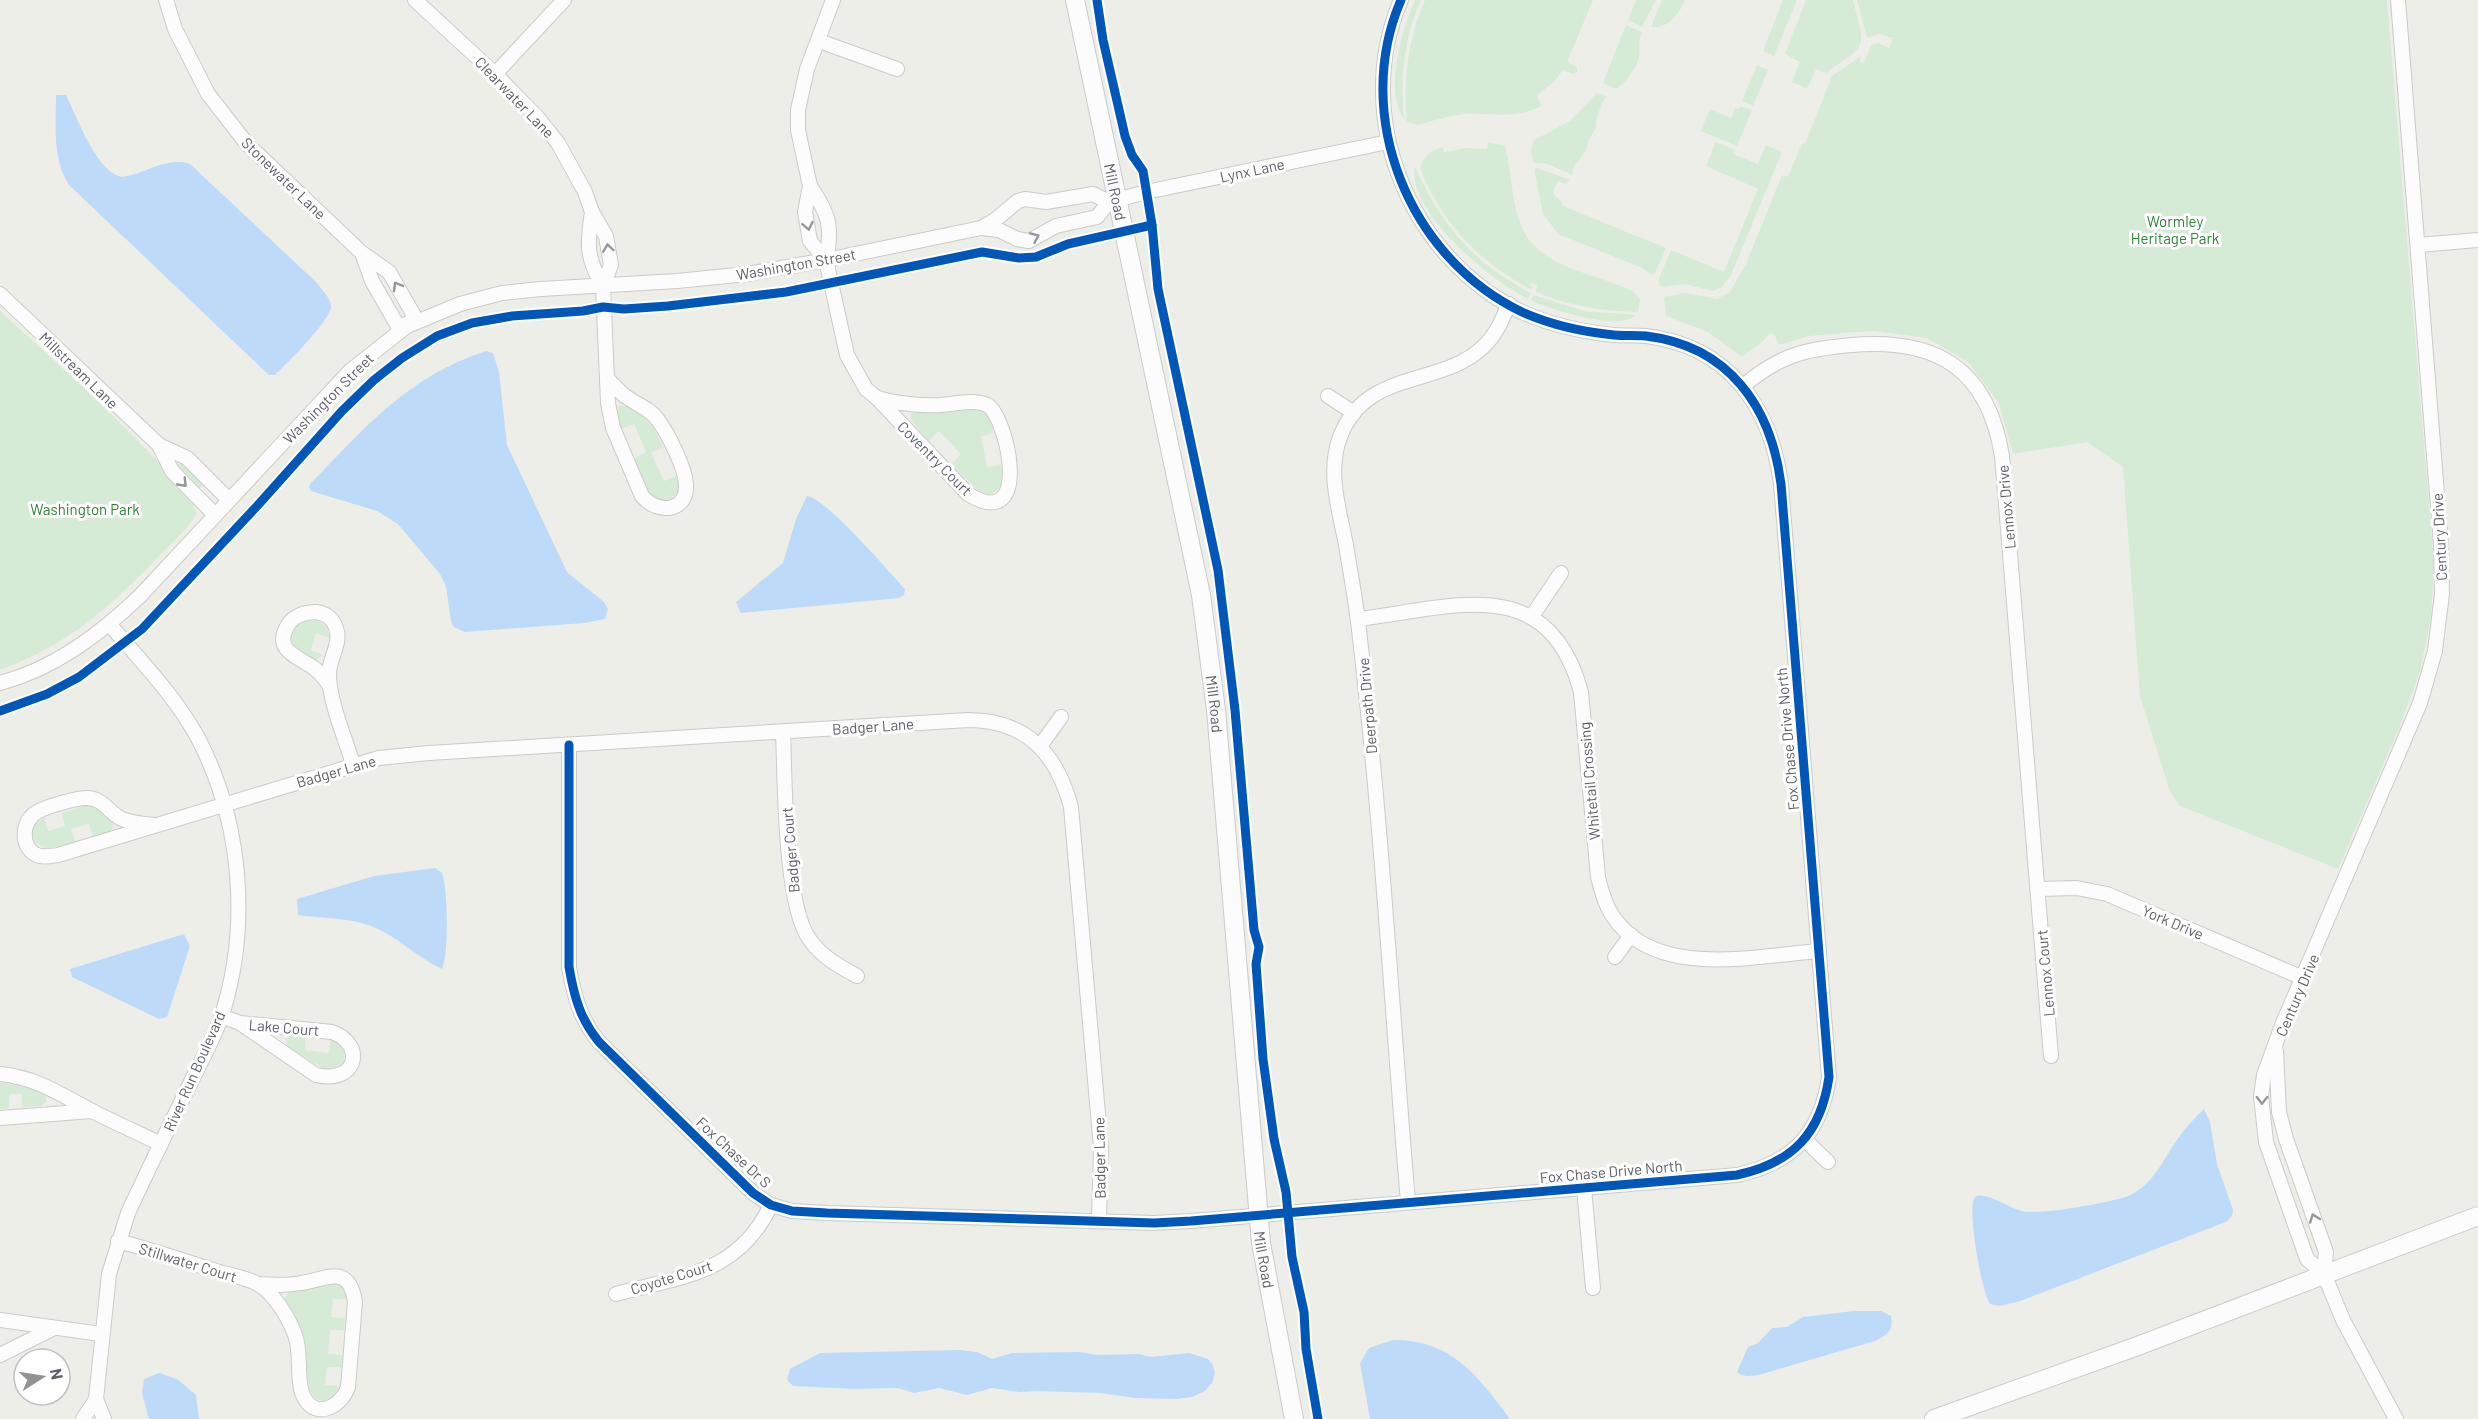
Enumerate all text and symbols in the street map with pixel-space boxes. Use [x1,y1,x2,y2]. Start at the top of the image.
street label: Clearwater Lane [472,53,558,141]
street label: Stonewater Lane [238,133,330,223]
street label: Lynx Lane [1218,154,1286,186]
street label: Mill Road [1101,162,1130,222]
park label: Wormley Heritage Park [2131,212,2220,247]
one-way arrow [801,220,814,230]
one-way arrow [1029,232,1040,244]
one-way arrow [602,243,615,252]
street label: Washington Street [735,245,857,283]
one-way arrow [393,282,404,292]
street label: Millstream Lane [36,328,122,412]
street label: Washington Street [279,349,377,447]
street label: Coventry Court [894,417,976,499]
street label: Lennox Drive [1993,464,2019,550]
one-way arrow [176,476,187,486]
street label: Century Drive [2428,493,2450,581]
park label: Washington Park [30,500,140,518]
street label: Deerpath Drive [1354,657,1380,755]
street label: Fox Chase Drive North [1772,667,1802,811]
street label: Mill Road [1203,674,1227,733]
street label: Badger Lane [832,714,914,738]
street label: Whitetail Crossing [1575,721,1603,841]
street label: Badger Lane [294,751,378,791]
street label: Badger Court [777,806,803,894]
street label: York Drive [2139,901,2207,943]
street label: Lennox Court [2032,929,2058,1017]
street label: Century Drive [2272,951,2322,1039]
street label: River Run Boulevard [159,1008,229,1134]
street label: Lake Court [248,1015,320,1039]
one-way arrow [2256,1096,2268,1105]
street label: Fox Chase Dr S [693,1113,775,1191]
street label: Badger Lane [1089,1117,1109,1199]
street label: Fox Chase Drive North [1539,1156,1683,1186]
one-way arrow [2309,1213,2322,1224]
street label: Mill Road [1251,1230,1278,1290]
street label: Stillwater Court [137,1239,239,1285]
street label: Coyote Court [628,1256,714,1298]
north arrow [12,1347,72,1407]
text: N [47,1367,68,1381]

